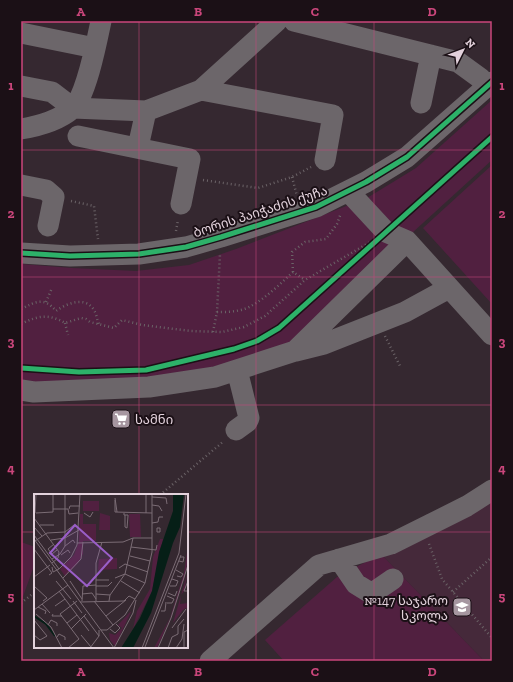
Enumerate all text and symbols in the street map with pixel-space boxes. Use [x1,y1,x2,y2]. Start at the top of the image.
text: A [77,4,86,19]
text: B [194,4,202,19]
text: C [311,4,319,19]
text: D [427,4,437,19]
north arrow [443,30,483,70]
text: N [462,36,478,52]
text: 1 [8,78,14,93]
text: 1 [499,78,505,93]
street label: ბორის პაიჭაძის ქუჩა [191,183,329,240]
text: 2 [8,206,15,221]
text: 2 [499,206,506,221]
text: 3 [8,334,15,349]
text: 3 [499,334,506,349]
supermarket icon: სამნი [110,408,132,430]
place label: სამნი [135,412,173,427]
text: 4 [7,461,15,476]
text: 4 [498,461,506,476]
inset map [34,494,188,648]
text: 5 [8,589,15,604]
text: 5 [499,589,506,604]
place label: №147 საჯარო სკოლა [364,593,448,624]
school or university icon: №147 საჯარო სკოლა [451,596,473,618]
text: A [77,664,86,679]
text: B [194,664,202,679]
text: C [311,664,319,679]
text: D [427,664,437,679]

